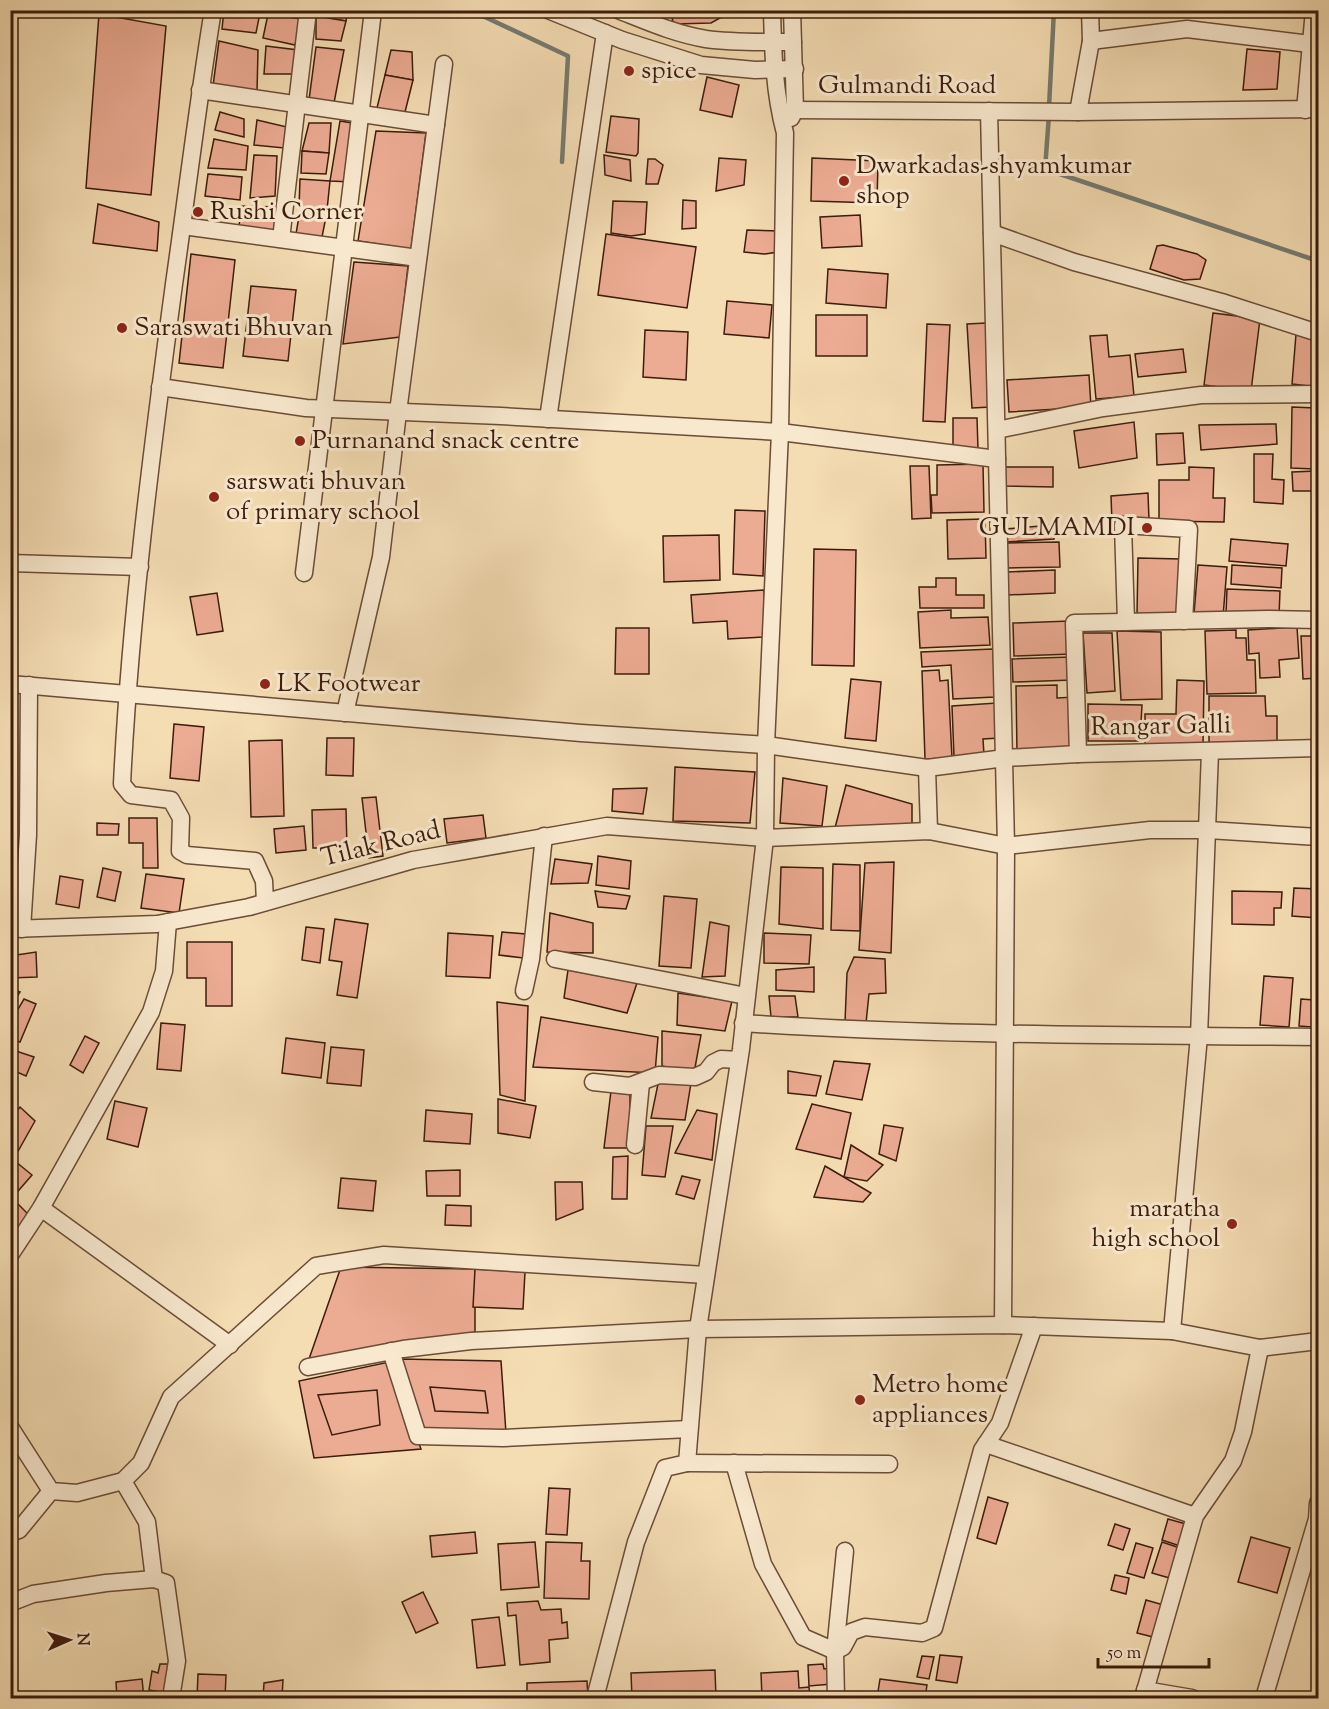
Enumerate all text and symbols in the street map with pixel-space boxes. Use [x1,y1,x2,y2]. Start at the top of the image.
place label: spice [641,53,697,90]
marker: spice [622,64,636,78]
street label: Gulmandi Road [818,68,996,105]
place label: Dwarkadas-shyamkumar shop [856,148,1132,215]
marker: Dwarkadas-shyamkumar shop [837,174,851,188]
place label: Rushi Corner [210,194,363,231]
marker: Rushi Corner [191,205,205,219]
place label: Saraswati Bhuvan [134,310,333,347]
marker: Saraswati Bhuvan [115,321,129,335]
place label: Purnanand snack centre [312,423,579,460]
marker: Purnanand snack centre [293,434,307,448]
place label: sarswati bhuvan of primary school [226,464,420,531]
marker: sarswati bhuvan of primary school [207,490,221,504]
place label: GULMAMDI [979,510,1135,547]
marker: GULMAMDI [1140,521,1154,535]
place label: LK Footwear [277,666,421,703]
marker: LK Footwear [258,677,272,691]
street label: Rangar Galli [1090,707,1232,747]
street label: Tilak Road [317,812,445,878]
place label: maratha high school [1092,1191,1220,1258]
marker: maratha high school [1225,1217,1239,1231]
place label: Metro home appliances [872,1367,1008,1434]
marker: Metro home appliances [853,1393,867,1407]
north arrow [39,1610,99,1670]
scale bar [1098,1631,1209,1669]
text: N [70,1632,93,1647]
text: 50 m [1106,1641,1142,1667]

